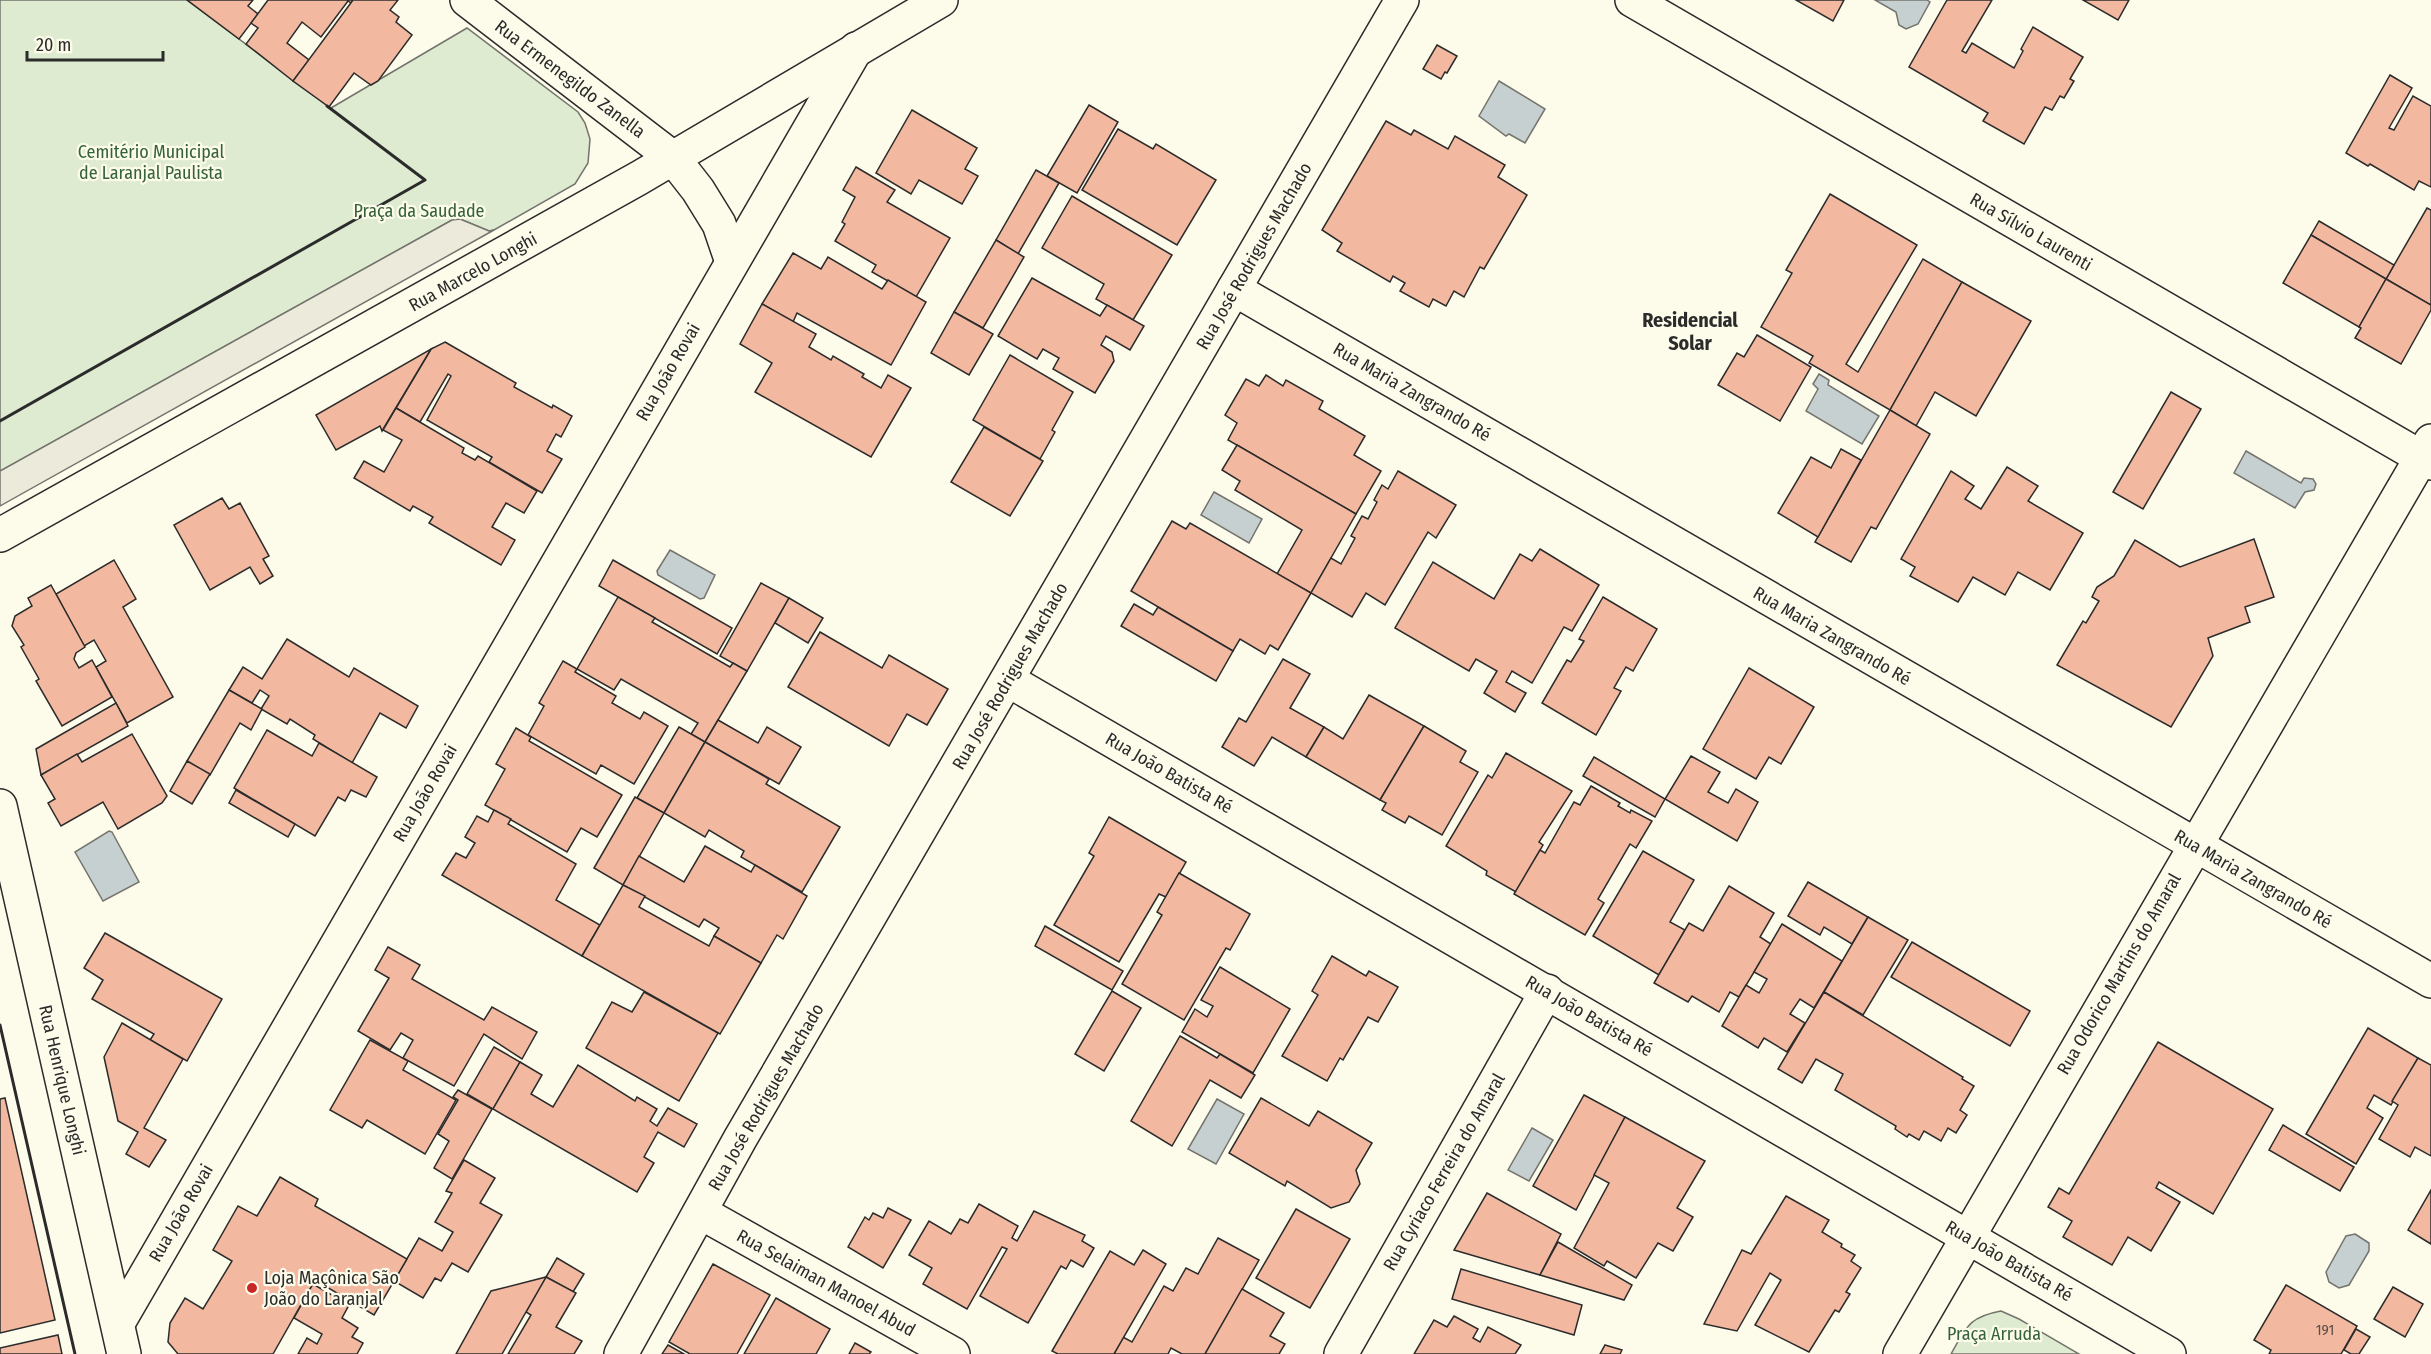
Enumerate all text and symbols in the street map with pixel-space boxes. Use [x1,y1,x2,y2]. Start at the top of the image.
street label: Rua Ermenegildo Zanella [490,15,650,143]
scale bar [27,24,164,62]
text: 20 m [36,34,71,56]
park label: Cemitério Municipal de Laranjal Paulista [78,141,224,184]
street label: Rua José Rodrigues Machado [1191,159,1317,353]
street label: Rua Sílvio Laurenti [1966,188,2096,276]
park label: Praça da Saudade [353,200,485,222]
street label: Rua Marcelo Longhi [405,228,541,316]
district label: Residencial Solar [1642,308,1738,355]
street label: Rua João Rovai [631,319,705,425]
street label: Rua Maria Zangrando Ré [1329,338,1495,446]
street label: Rua José Rodrigues Machado [947,579,1073,773]
street label: Rua Maria Zangrando Ré [1749,582,1915,690]
street label: Rua João Batista Ré [1102,728,1237,818]
street label: Rua João Rovai [388,740,462,846]
street label: Rua Maria Zangrando Ré [2170,825,2336,933]
street label: Rua Odorico Martins do Amaral [2052,869,2186,1079]
street label: Rua João Batista Ré [1522,971,1657,1061]
street label: Rua José Rodrigues Machado [703,1000,829,1194]
street label: Rua Henrique Longhi [34,1003,90,1157]
street label: Rua Cyriaco Ferreira do Amaral [1378,1069,1510,1275]
street label: Rua João Rovai [144,1160,218,1266]
street label: Rua João Batista Ré [1942,1216,2077,1306]
street label: Rua Selaiman Manoel Abud [733,1225,919,1341]
place label: Loja Maçônica São João do Laranjal [264,1267,399,1310]
marker: Loja Maçônica São João do Laranjal [245,1281,259,1295]
house number: 191 [2316,1321,2334,1339]
park label: Praça Arruda [1947,1323,2041,1345]

